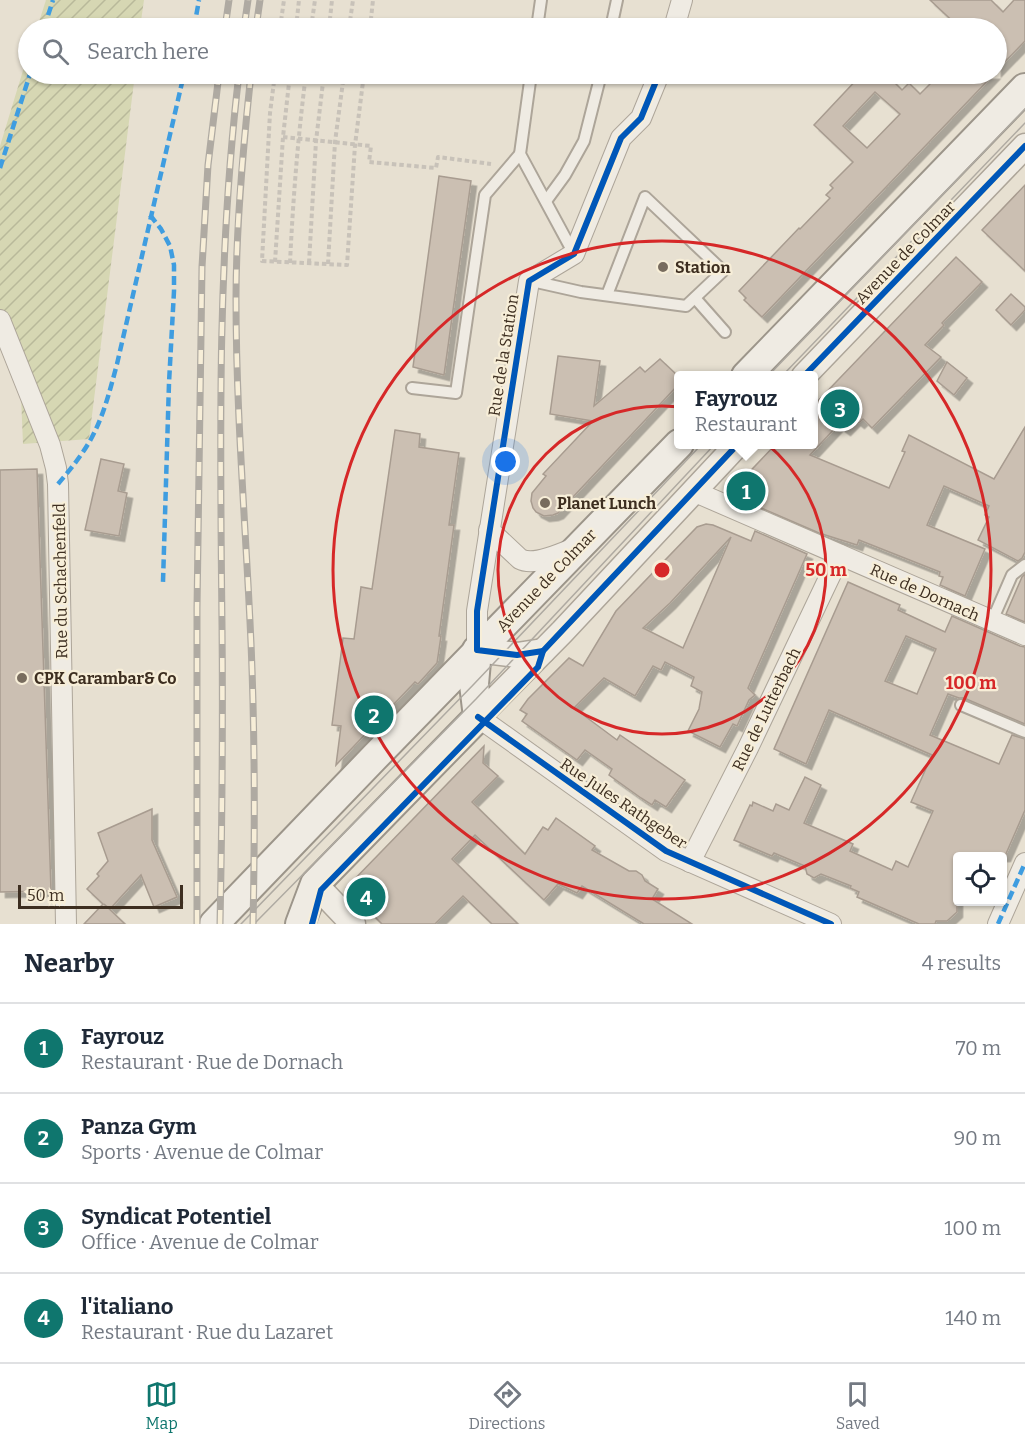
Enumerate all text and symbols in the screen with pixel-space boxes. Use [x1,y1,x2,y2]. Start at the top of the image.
search box [18,18,1007,84]
icon: search [39,35,72,68]
text: Search here [87,38,209,65]
street label: Avenue de Colmar [851,197,959,308]
place label: Station [675,258,731,277]
marker: Station [656,260,670,274]
street label: Rue de la Station [484,293,523,418]
popup [674,371,818,449]
text: Fayrouz [695,385,778,412]
pin: 3 [820,386,860,432]
text: Restaurant [695,412,797,436]
your location [491,447,520,476]
pin: 1 [726,468,766,514]
place label: Planet Lunch [557,494,656,513]
marker: Planet Lunch [538,496,552,510]
street label: Rue du Schachenfeld [50,502,71,659]
street label: Avenue de Colmar [492,525,600,636]
text: 50 m [805,559,847,581]
centre of rings [652,560,672,580]
street label: Rue de Dornach [867,560,982,625]
street label: Rue de Lutterbach [728,644,805,774]
place label: CPK Carambar& Co [34,669,177,688]
marker: CPK Carambar& Co [15,671,29,685]
text: 100 m [945,672,997,694]
pin: 2 [354,692,394,738]
street label: Rue Jules Rathgeber [557,754,691,853]
map controls [953,852,1007,906]
button: locate [953,852,1007,906]
pin: 4 [346,874,386,920]
scale bar [18,882,183,910]
text: 50 m [27,886,64,905]
text: Nearby [24,948,114,979]
text: 4 results [922,951,1001,975]
text: Fayrouz [81,1023,164,1050]
text: 1 [39,1036,48,1060]
text: 70 m [955,1036,1001,1060]
text: Restaurant · Rue de Dornach [81,1050,343,1074]
text: Panza Gym [81,1113,197,1140]
text: 2 [38,1126,49,1150]
text: 90 m [953,1126,1001,1150]
text: Sports · Avenue de Colmar [81,1140,323,1164]
text: Syndicat Potentiel [81,1203,271,1230]
text: 3 [38,1216,49,1240]
text: 100 m [944,1216,1001,1240]
text: Office · Avenue de Colmar [81,1230,319,1254]
text: l'italiano [81,1293,174,1320]
text: 4 [37,1306,50,1330]
text: 140 m [945,1306,1001,1330]
text: Restaurant · Rue du Lazaret [81,1320,333,1344]
tab: Map [145,1378,178,1433]
tab: Directions [469,1378,546,1433]
tab: Saved [836,1378,880,1433]

